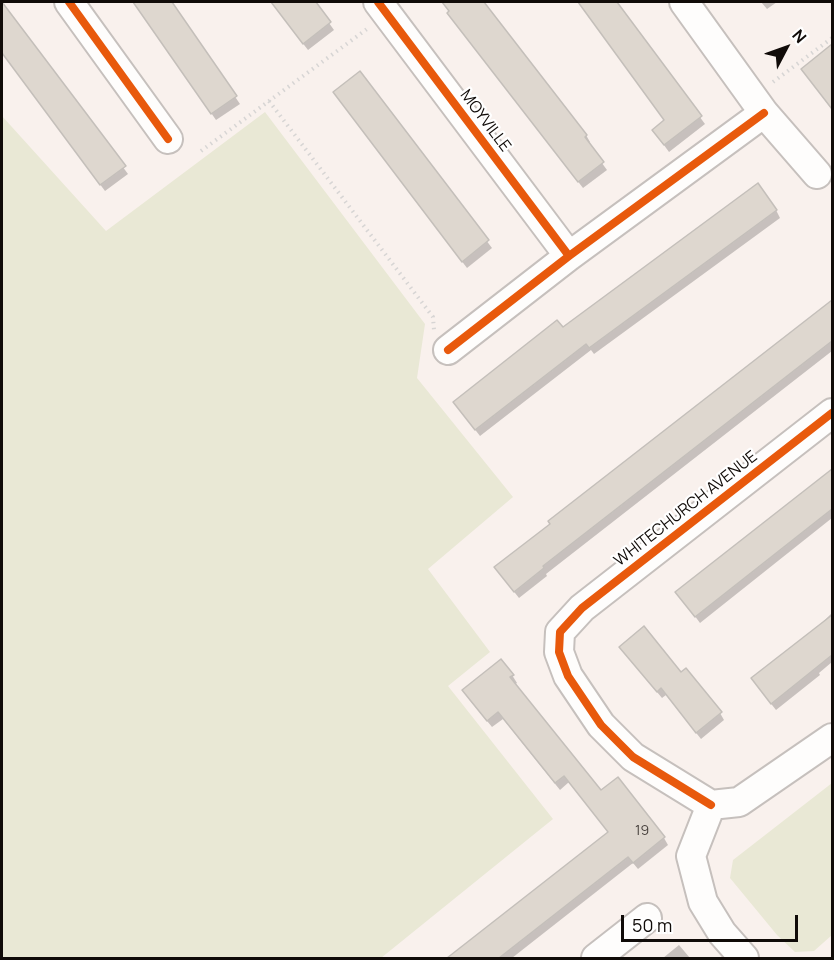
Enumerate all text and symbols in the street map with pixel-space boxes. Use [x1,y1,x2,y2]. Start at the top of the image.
north arrow [756,18,816,78]
text: N [788,25,812,48]
street label: MOYVILLE [456,86,514,156]
street label: WHITECHURCH AVENUE [611,447,761,571]
house number: 19 [635,823,649,839]
scale bar [624,903,801,941]
text: 50 m [632,913,672,937]

